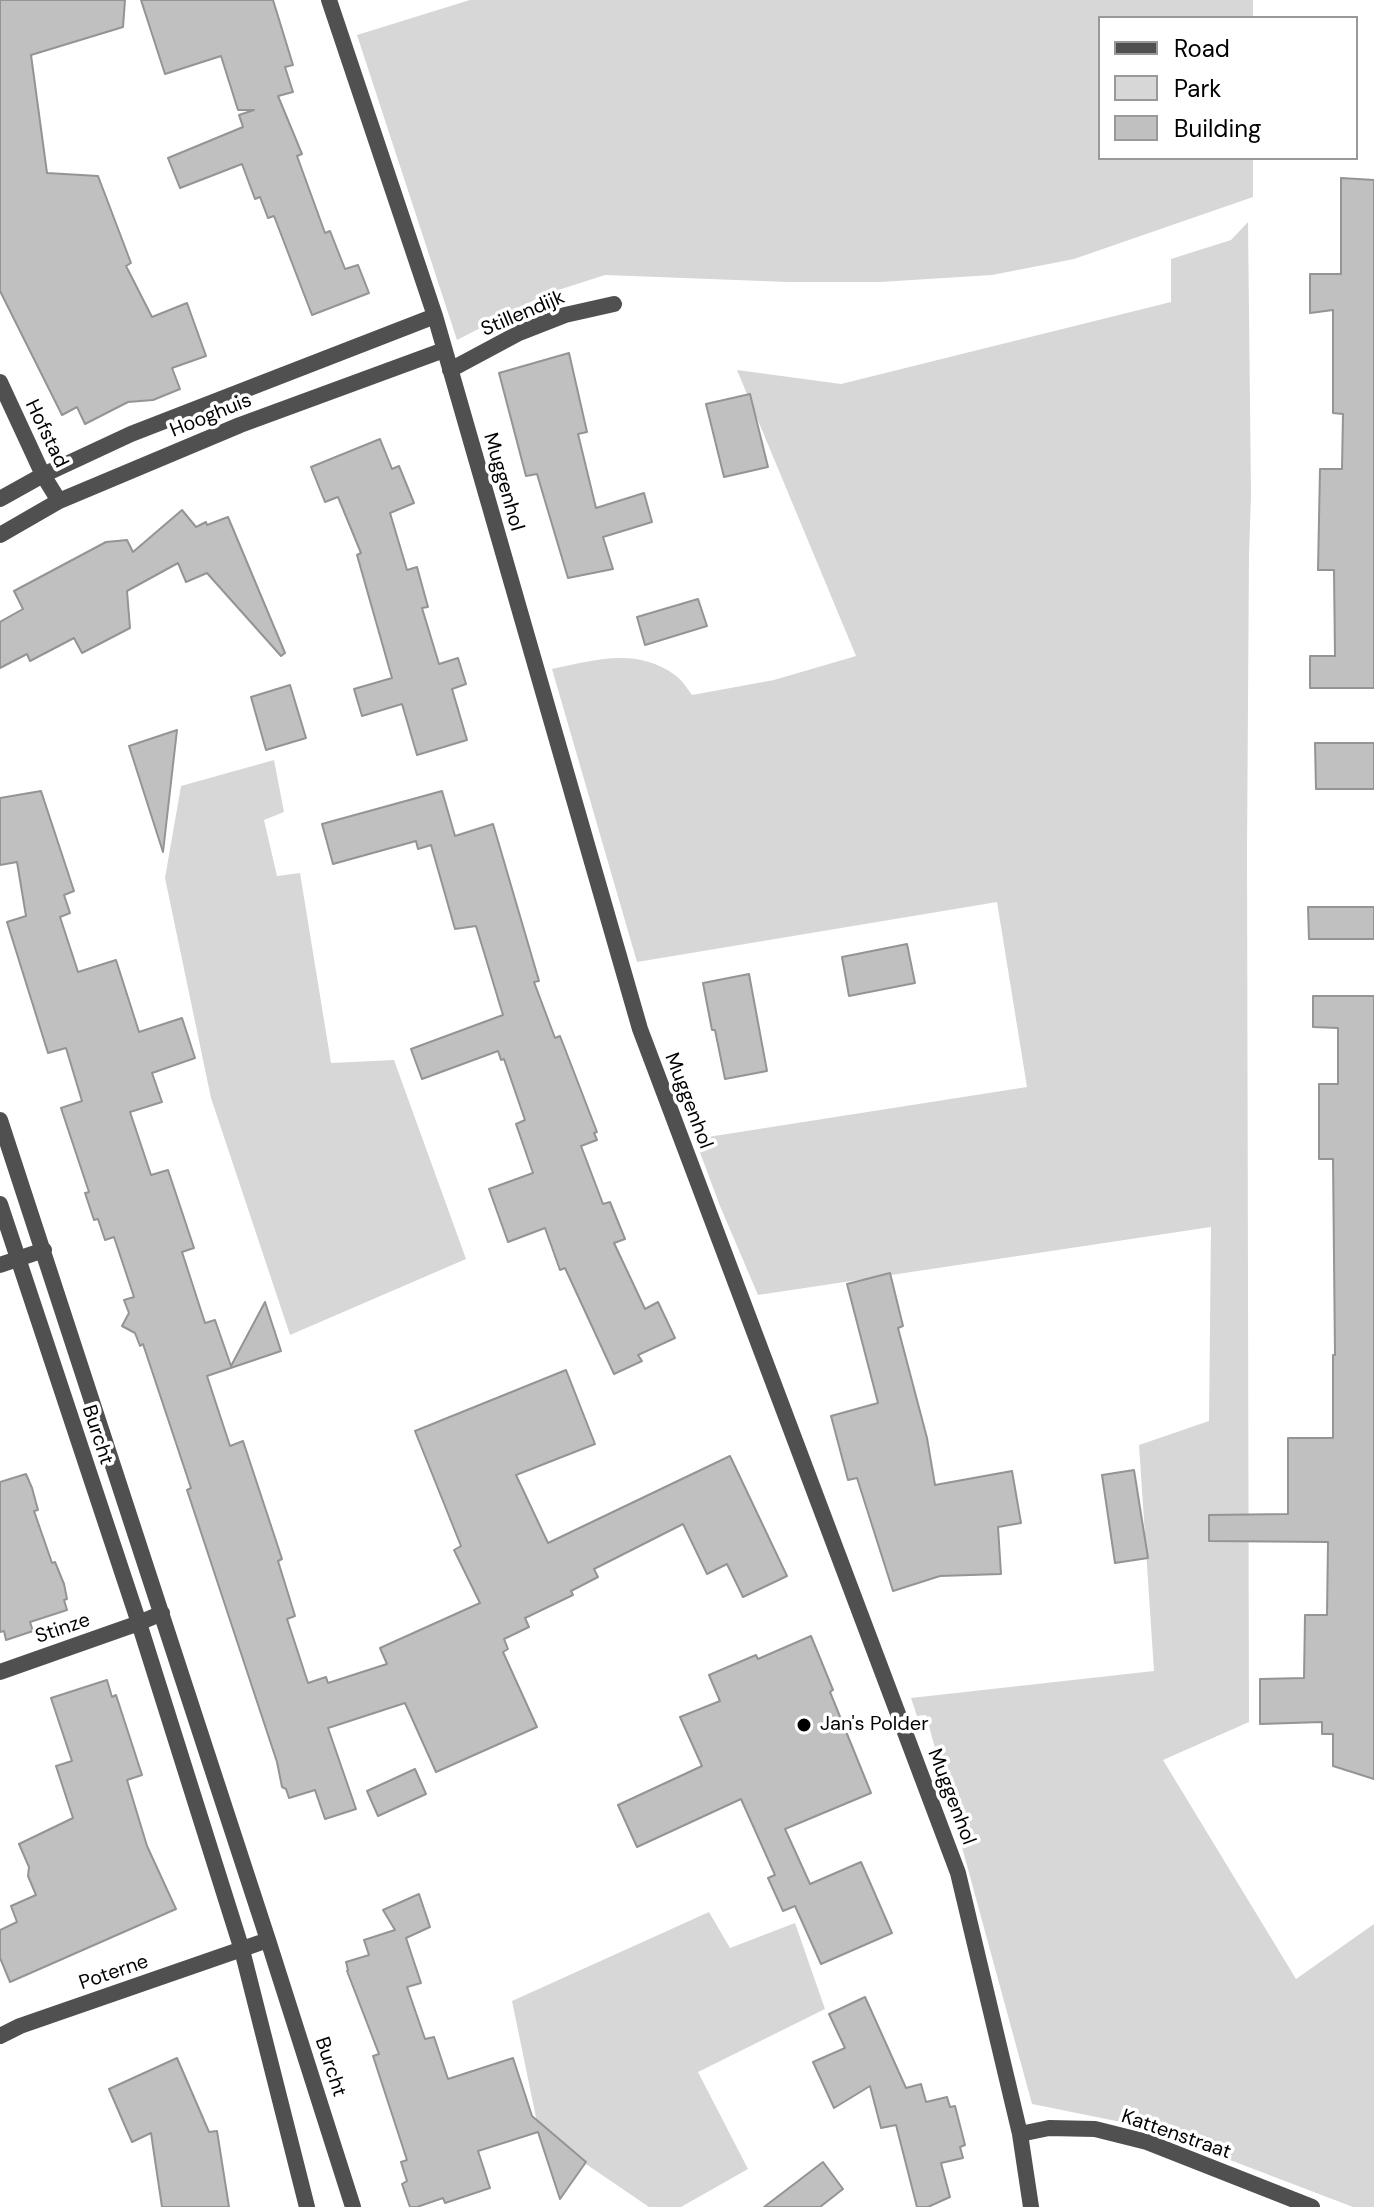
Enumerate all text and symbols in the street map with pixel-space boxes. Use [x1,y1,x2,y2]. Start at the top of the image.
legend [1098,16,1358,160]
text: Road [1174,33,1230,64]
text: Park [1174,73,1221,104]
text: Building [1174,113,1261,144]
street label: Stillendijk [478,286,568,342]
street label: Hooghuis [167,389,255,443]
street label: Hofstad [19,396,73,472]
street label: Muggenhol [478,430,528,534]
street label: Muggenhol [659,1050,717,1152]
street label: Burcht [76,1402,118,1468]
street label: Stinze [33,1608,93,1650]
place label: Jan's Polder [820,1713,929,1737]
marker: Jan's Polder [795,1716,813,1734]
street label: Muggenhol [922,1746,980,1848]
street label: Poterne [76,1950,152,1996]
street label: Burcht [309,2034,351,2100]
street label: Kattenstraat [1118,2105,1234,2165]

